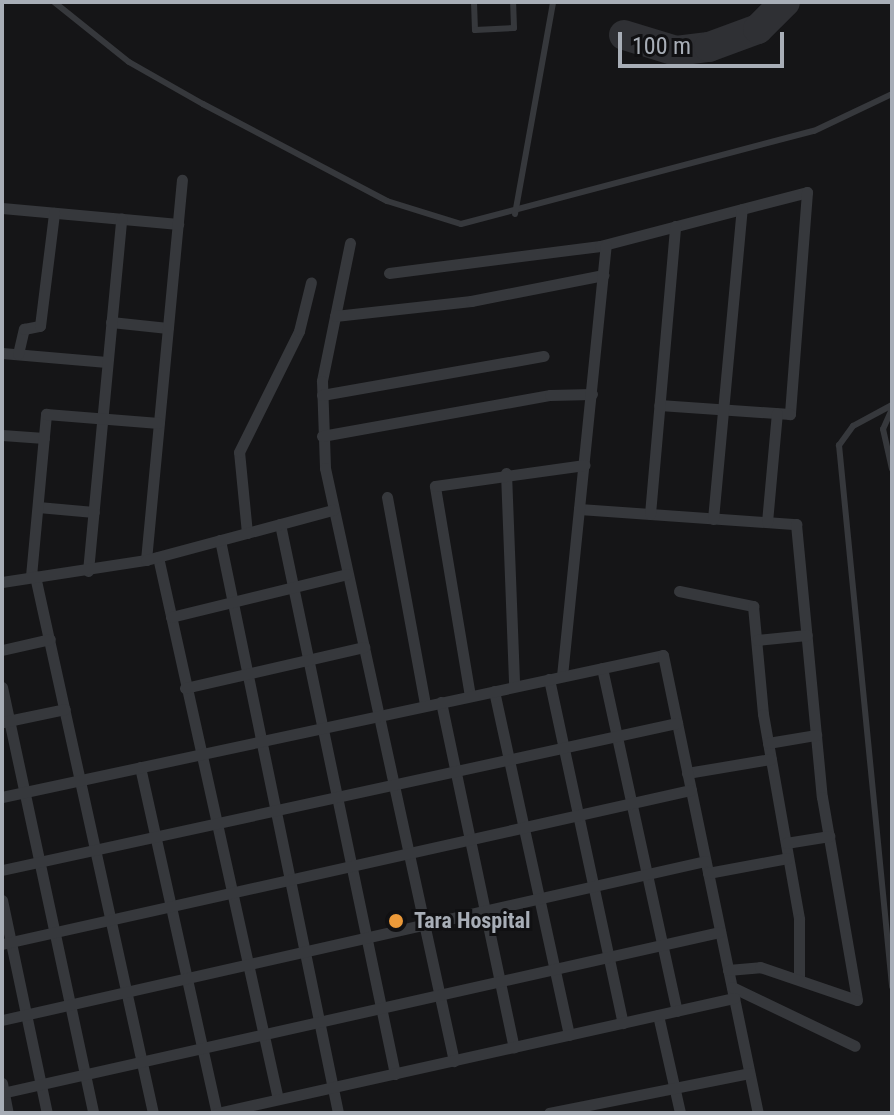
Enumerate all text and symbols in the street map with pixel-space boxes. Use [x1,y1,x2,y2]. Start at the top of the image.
scale bar [622,16,788,66]
text: 100 m [632,32,691,60]
place label: Tara Hospital [414,908,530,934]
marker: Tara Hospital [385,910,407,932]

